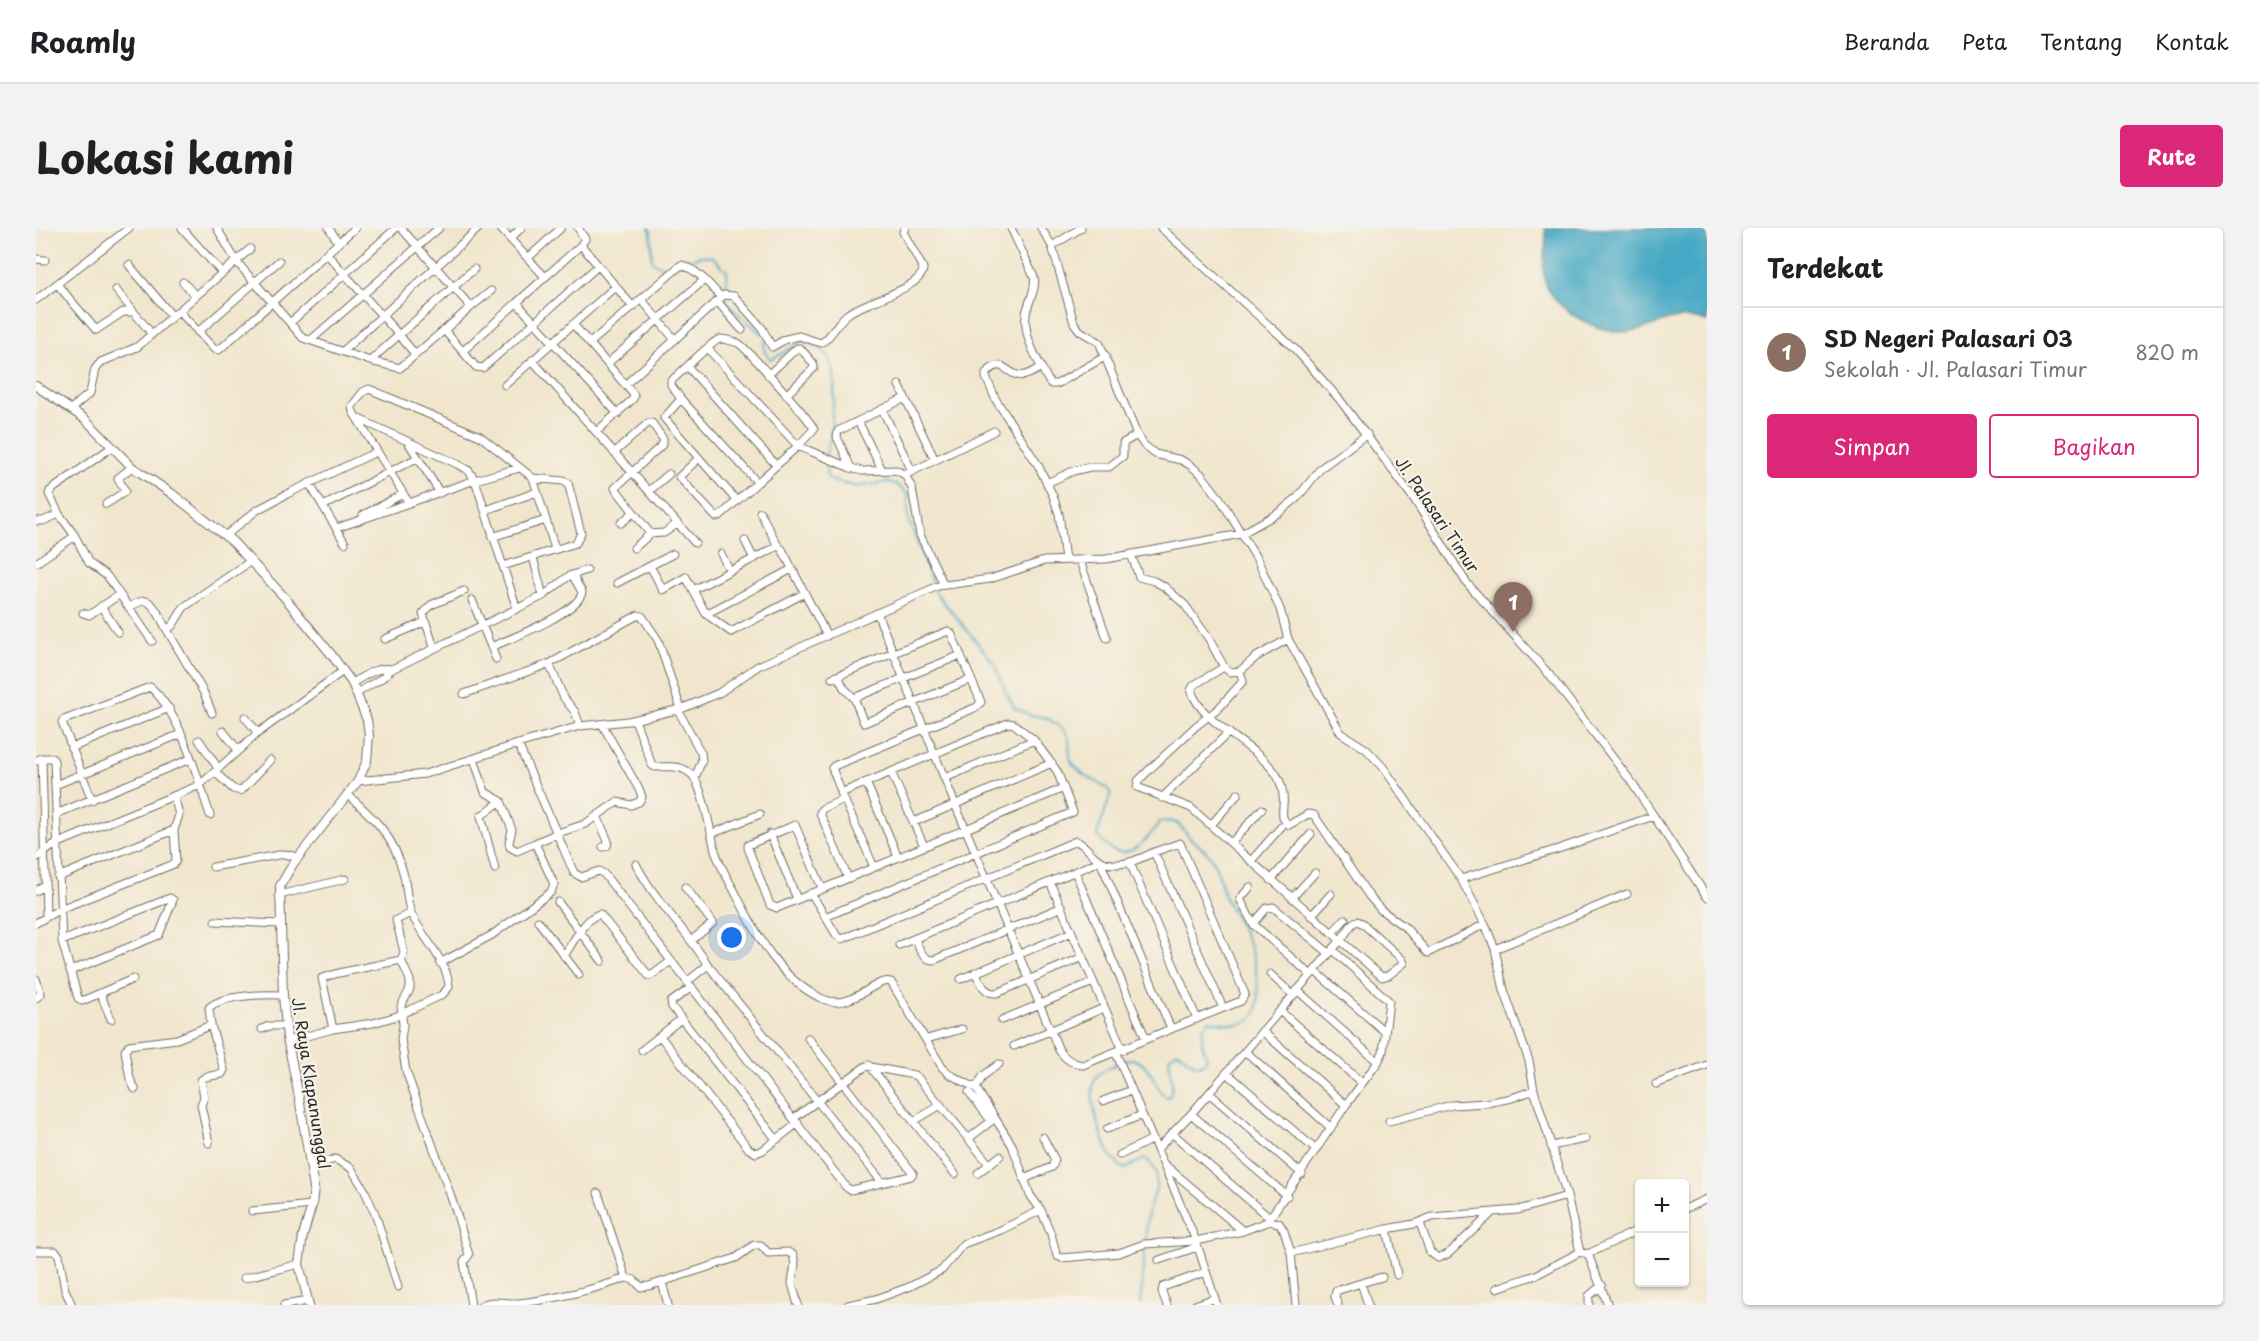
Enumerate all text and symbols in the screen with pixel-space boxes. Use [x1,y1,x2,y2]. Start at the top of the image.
text: Roamly [30,20,136,63]
text: Beranda [1844,25,1929,57]
text: Peta [1962,25,2007,57]
text: Tentang [2040,25,2122,57]
text: Kontak [2155,25,2229,57]
text: Lokasi kami [36,125,294,188]
button: Rute [2120,125,2223,187]
text: Terdekat [1767,248,1884,287]
text: SD Negeri Palasari 03 [1824,321,2073,354]
text: 1 [1782,337,1791,367]
text: 820 m [2136,337,2199,367]
text: Sekolah · Jl. Palasari Timur [1824,354,2087,384]
button: Simpan [1767,414,1977,478]
button: Bagikan [1989,414,2199,478]
street label: Jl. Palasari Timur [1390,451,1486,578]
pin: 1 [1494,582,1532,632]
your location [717,923,746,952]
street label: Jl. Raya Klapanunggal [287,995,337,1171]
map controls [1635,1179,1689,1287]
button: + [1635,1179,1689,1233]
button: − [1635,1233,1689,1287]

